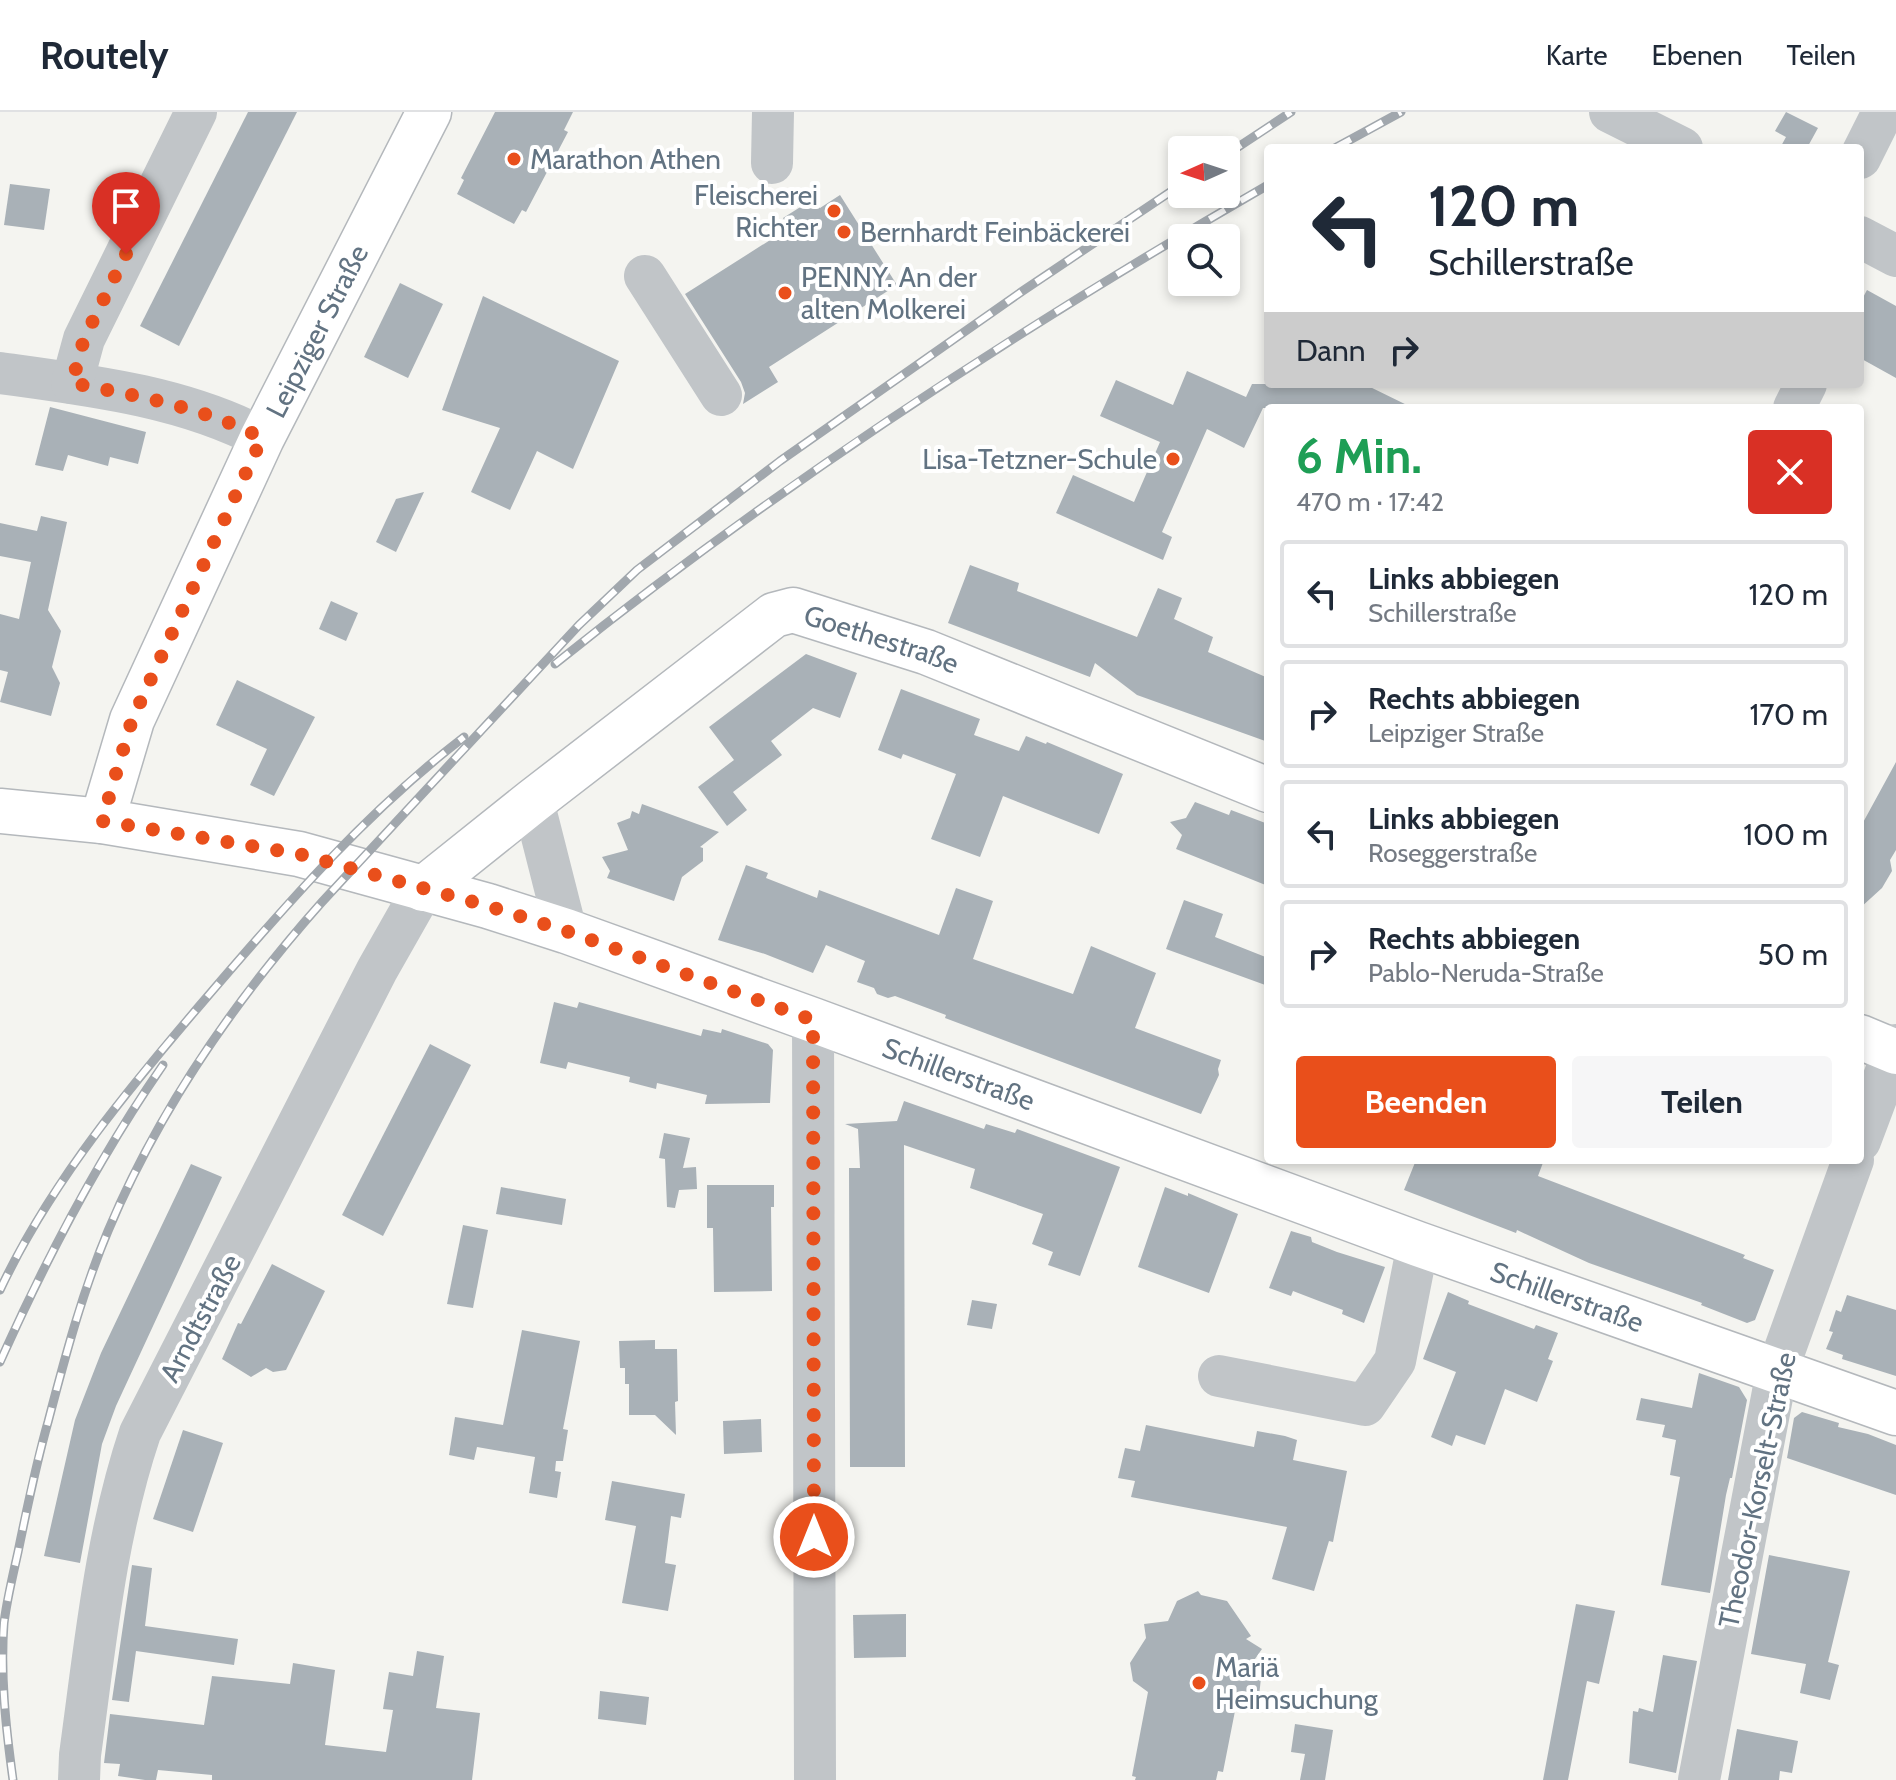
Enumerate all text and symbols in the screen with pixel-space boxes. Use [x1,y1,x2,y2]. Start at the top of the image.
text: Routely [40,32,169,79]
text: Karte [1546,38,1608,72]
text: Ebenen [1652,38,1743,72]
text: Teilen [1787,38,1856,72]
north arrow [1168,136,1240,208]
map controls [1168,136,1240,296]
place label: Marathon Athen [530,142,721,176]
marker: Marathon Athen [505,150,523,168]
pin [92,172,160,254]
text: 120 m [1428,172,1579,240]
icon: left [1296,176,1400,280]
place label: Fleischerei Richter [694,178,818,244]
icon: arrive [104,184,148,228]
marker: Fleischerei Richter [825,202,843,220]
place label: Bernhardt Feinbäckerei [860,215,1130,249]
marker: Bernhardt Feinbäckerei [835,223,853,241]
button: search [1168,224,1240,296]
street label: Leipziger Straße [258,239,375,423]
text: Schillerstraße [1428,240,1634,284]
place label: PENNY. An der alten Molkerei [801,260,977,326]
marker: PENNY. An der alten Molkerei [776,284,794,302]
icon: right [1382,328,1426,372]
text: Dann [1296,332,1366,369]
text: 6 Min. [1296,427,1422,485]
button: close [1748,430,1832,514]
place label: Lisa-Tetzner-Schule [922,442,1157,476]
marker: Lisa-Tetzner-Schule [1164,450,1182,468]
text: 470 m · 17:42 [1296,486,1444,518]
text: Links abbiegen [1368,560,1560,597]
icon: left [1300,572,1344,616]
text: 120 m [1748,576,1828,613]
text: Schillerstraße [1368,597,1517,629]
street label: Goethestraße [800,598,964,681]
text: Rechts abbiegen [1368,680,1580,717]
icon: right [1300,692,1344,736]
text: 170 m [1749,696,1828,733]
text: Leipziger Straße [1368,717,1544,749]
text: Links abbiegen [1368,800,1560,837]
icon: left [1300,812,1344,856]
text: 100 m [1743,816,1828,853]
text: Roseggerstraße [1368,837,1537,869]
text: Rechts abbiegen [1368,920,1580,957]
icon: right [1300,932,1344,976]
text: 50 m [1758,936,1828,973]
text: Pablo-Neruda-Straße [1368,957,1604,989]
street label: Schillerstraße [878,1030,1040,1118]
button: Beenden [1296,1056,1556,1148]
button: Teilen [1572,1056,1832,1148]
street label: Arndtstraße [152,1248,248,1388]
street label: Schillerstraße [1486,1254,1648,1339]
street label: Theodor-Korselt-Straße [1711,1349,1803,1631]
position arrow [772,1495,856,1579]
place label: Mariä Heimsuchung [1215,1650,1379,1716]
marker: Mariä Heimsuchung [1190,1674,1208,1692]

